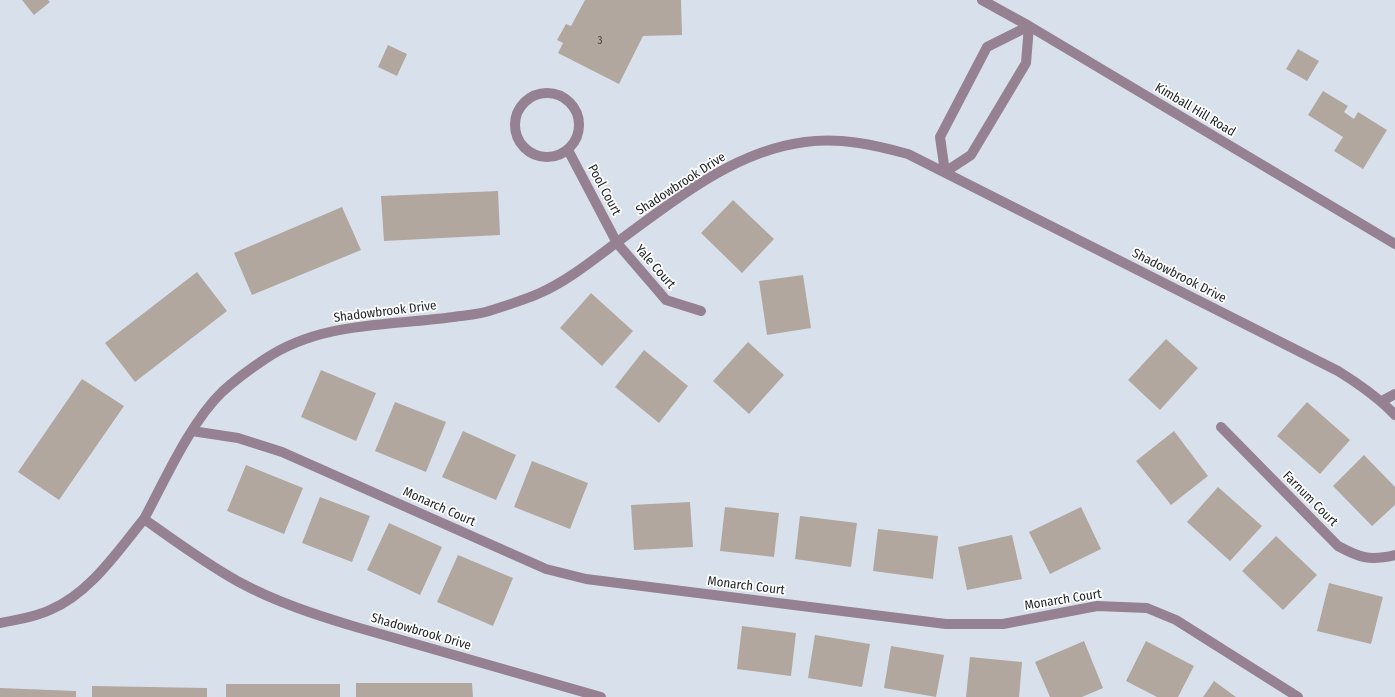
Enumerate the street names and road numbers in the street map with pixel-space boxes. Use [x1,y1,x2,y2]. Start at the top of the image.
street label: Kimball Hill Road [1152,80,1238,140]
street label: Shadowbrook Drive [633,149,729,219]
street label: Pool Court [584,162,624,218]
street label: Yale Court [632,242,678,292]
street label: Shadowbrook Drive [1129,246,1229,306]
street label: Shadowbrook Drive [333,298,437,326]
street label: Farnum Court [1279,468,1341,530]
street label: Monarch Court [400,484,478,530]
street label: Monarch Court [706,574,786,598]
street label: Monarch Court [1023,586,1103,614]
street label: Shadowbrook Drive [369,610,473,654]

